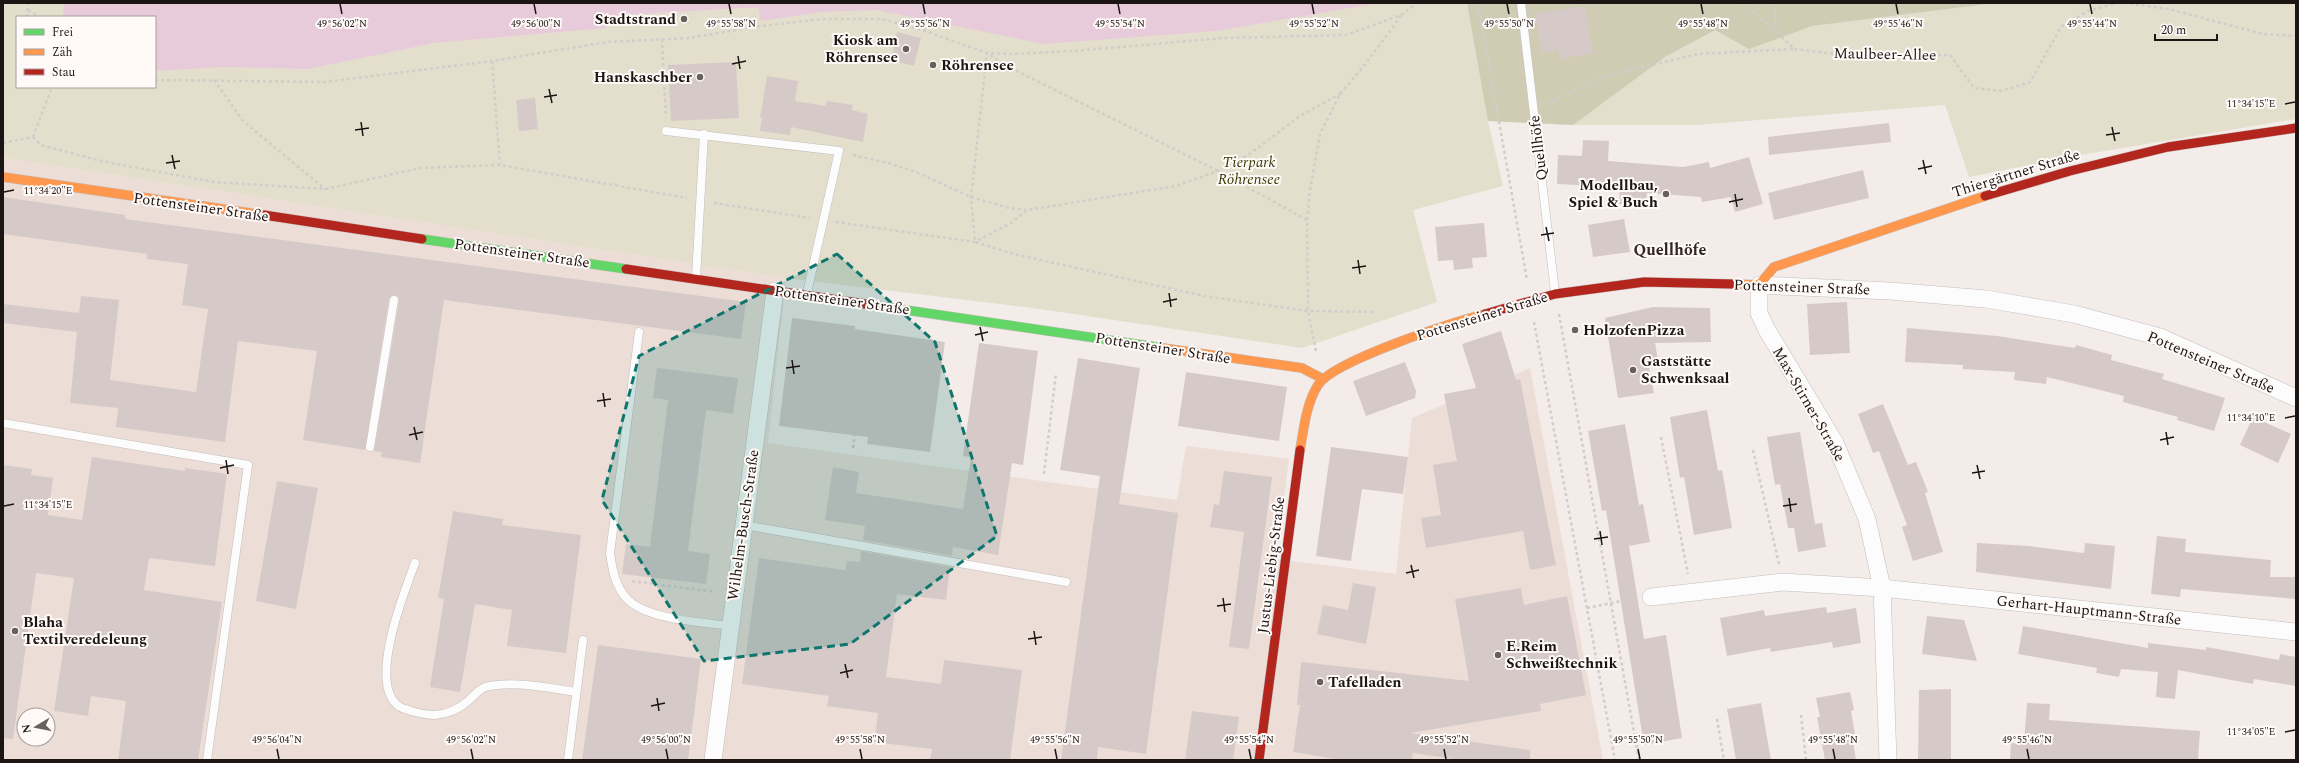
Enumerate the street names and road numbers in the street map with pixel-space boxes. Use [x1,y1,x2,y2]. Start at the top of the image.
street label: Maulbeer-Allee [1833,42,1937,67]
street label: Quellhöfe [1523,114,1554,182]
street label: Thiergärtner Straße [1949,143,2083,204]
street label: Pottensteiner Straße [132,187,270,228]
street label: Pottensteiner Straße [453,233,591,274]
street label: Pottensteiner Straße [1733,274,1871,301]
street label: Pottensteiner Straße [773,280,911,321]
street label: Pottensteiner Straße [1413,286,1551,347]
street label: Pottensteiner Straße [2143,325,2278,400]
street label: Pottensteiner Straße [1094,326,1232,371]
street label: Max-Stirner-Straße [1766,342,1851,466]
street label: Wilhelm-Busch-Straße [722,448,765,602]
street label: Justus-Liebig-Straße [1252,495,1291,635]
street label: Gerhart-Hauptmann-Straße [1995,589,2183,632]

